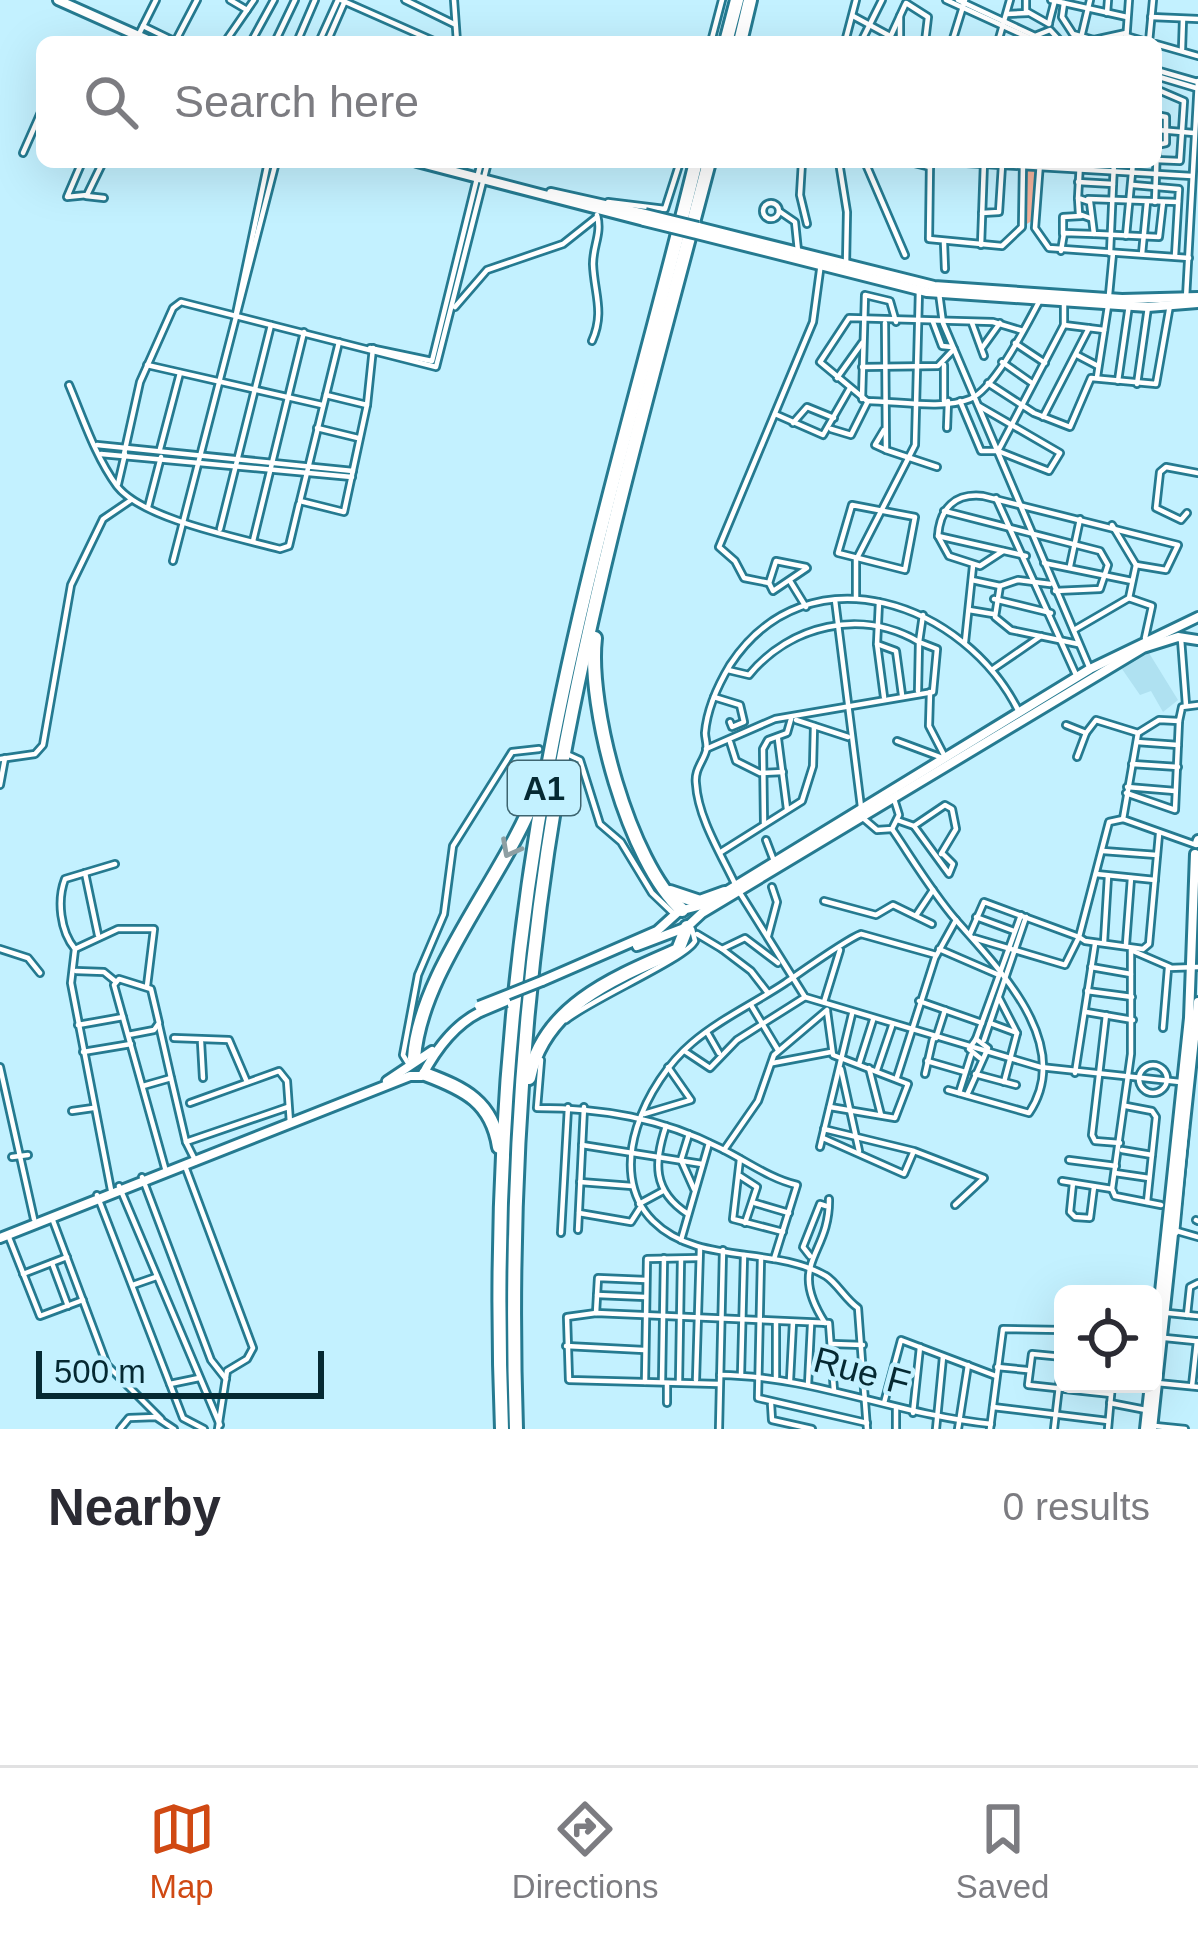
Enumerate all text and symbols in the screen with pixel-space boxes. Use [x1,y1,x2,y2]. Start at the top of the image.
search box [36,36,1162,168]
icon: search [78,69,144,135]
text: Search here [174,76,419,127]
road number: A1 [508,761,580,815]
one-way arrow [501,836,524,857]
map controls [1054,1285,1162,1393]
button: locate [1054,1285,1162,1393]
street label: Rue F [809,1339,915,1403]
scale bar [36,1345,324,1398]
text: 500 m [54,1353,146,1390]
text: Nearby [48,1479,221,1536]
text: 0 results [1003,1485,1150,1528]
tab: Map [149,1796,215,1906]
tab: Directions [512,1796,659,1906]
tab: Saved [956,1796,1049,1906]

